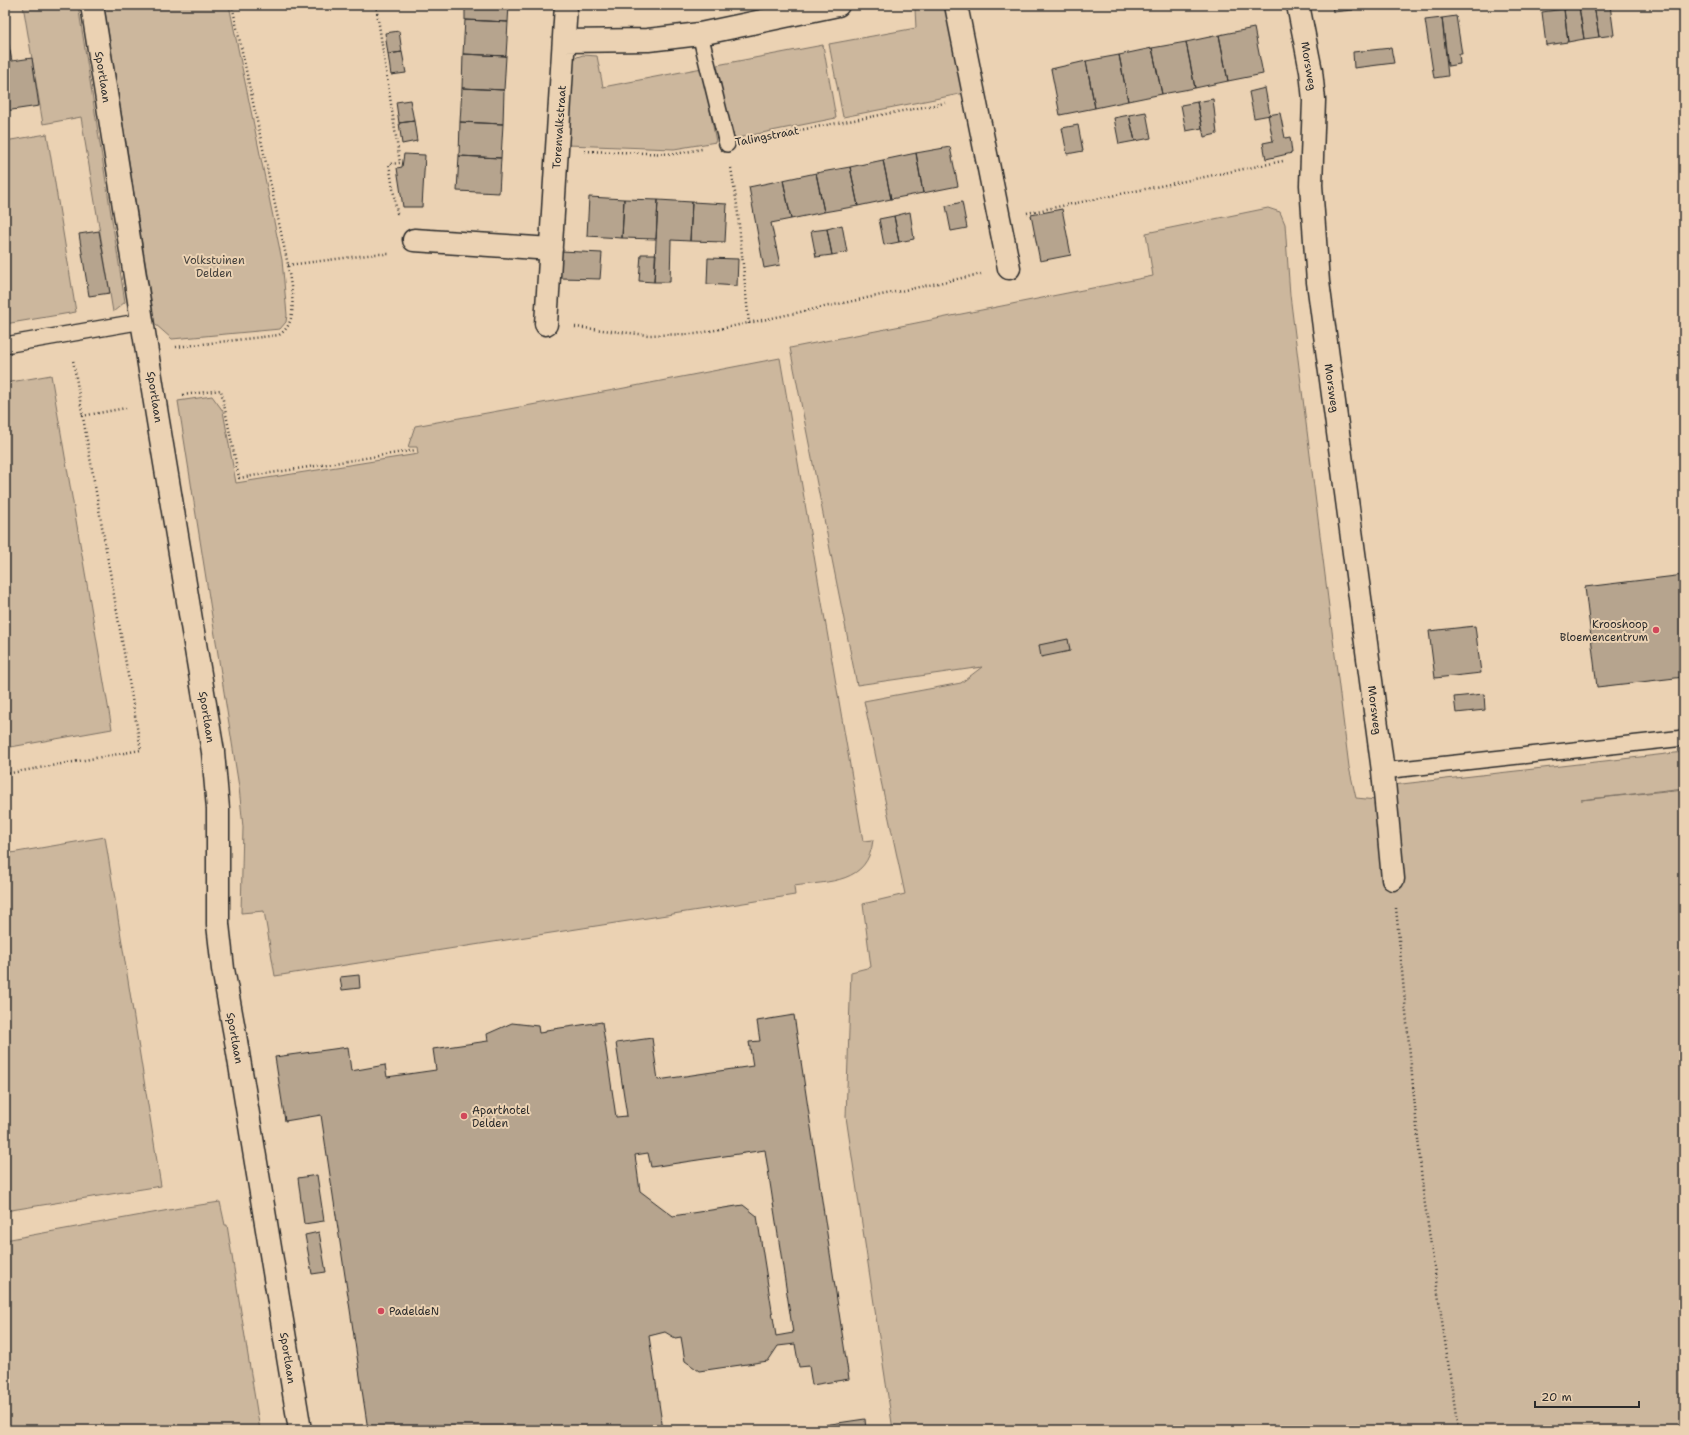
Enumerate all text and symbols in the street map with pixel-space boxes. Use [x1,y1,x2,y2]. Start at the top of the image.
street label: Morsweg [1297,41,1320,92]
street label: Sportlaan [91,50,114,104]
street label: Torenvalkstraat [549,84,570,169]
street label: Talingstraat [734,123,800,150]
park label: Volkstuinen Delden [183,253,245,281]
street label: Morsweg [1321,363,1342,414]
street label: Sportlaan [143,370,166,424]
place label: Krooshoop Bloemencentrum [1560,617,1649,645]
marker: Krooshoop Bloemencentrum [1651,625,1661,635]
street label: Morsweg [1364,685,1385,736]
street label: Sportlaan [195,690,218,744]
street label: Sportlaan [223,1011,246,1065]
place label: Aparthotel Delden [472,1103,530,1131]
marker: Aparthotel Delden [459,1111,469,1121]
place label: PadeldeN [389,1304,439,1319]
marker: PadeldeN [376,1306,386,1316]
street label: Sportlaan [276,1331,299,1385]
scale bar [1535,1383,1639,1409]
text: 20 m [1541,1389,1572,1405]

